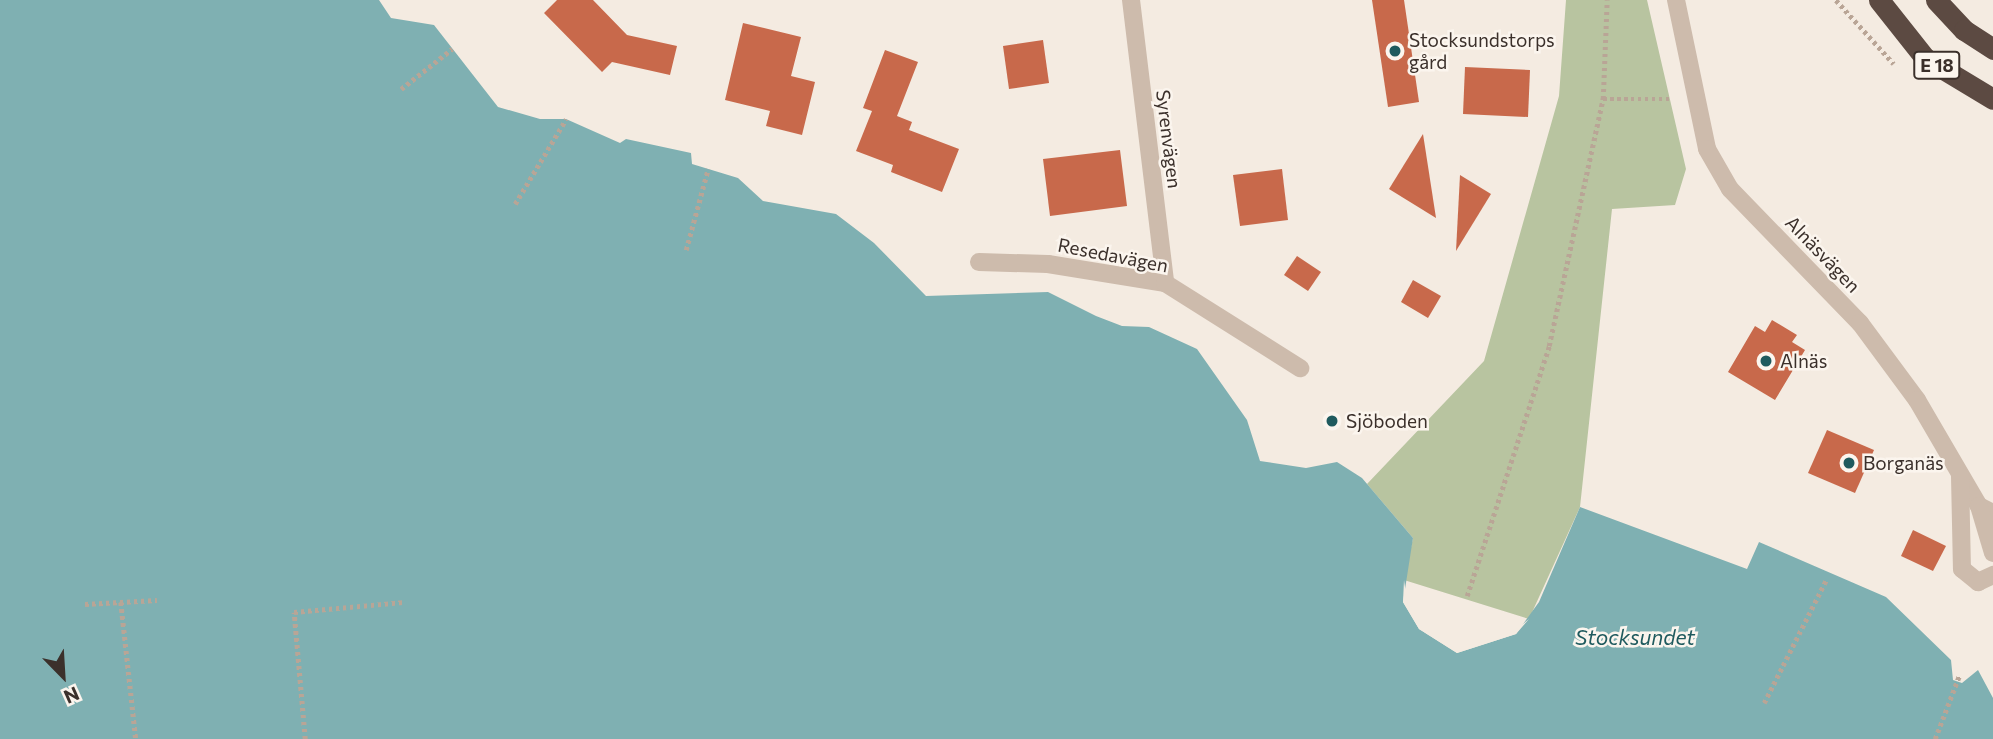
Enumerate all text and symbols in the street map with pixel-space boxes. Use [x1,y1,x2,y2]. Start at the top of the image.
place label: Stocksundstorps gård [1409,29,1555,73]
marker: Stocksundstorps gård [1387,43,1403,59]
road number: E 18 [1912,51,1962,80]
street label: Syrenvägen [1152,89,1186,189]
street label: Alnäsvägen [1781,211,1865,297]
street label: Resedavägen [1056,233,1170,277]
place label: Alnäs [1780,350,1827,372]
marker: Alnäs [1758,353,1774,369]
place label: Sjöboden [1346,410,1428,432]
marker: Sjöboden [1324,413,1340,429]
place label: Borganäs [1863,452,1944,474]
marker: Borganäs [1841,455,1857,471]
water label: Stocksundet [1575,624,1695,650]
north arrow [28,641,98,711]
text: N [61,682,83,709]

